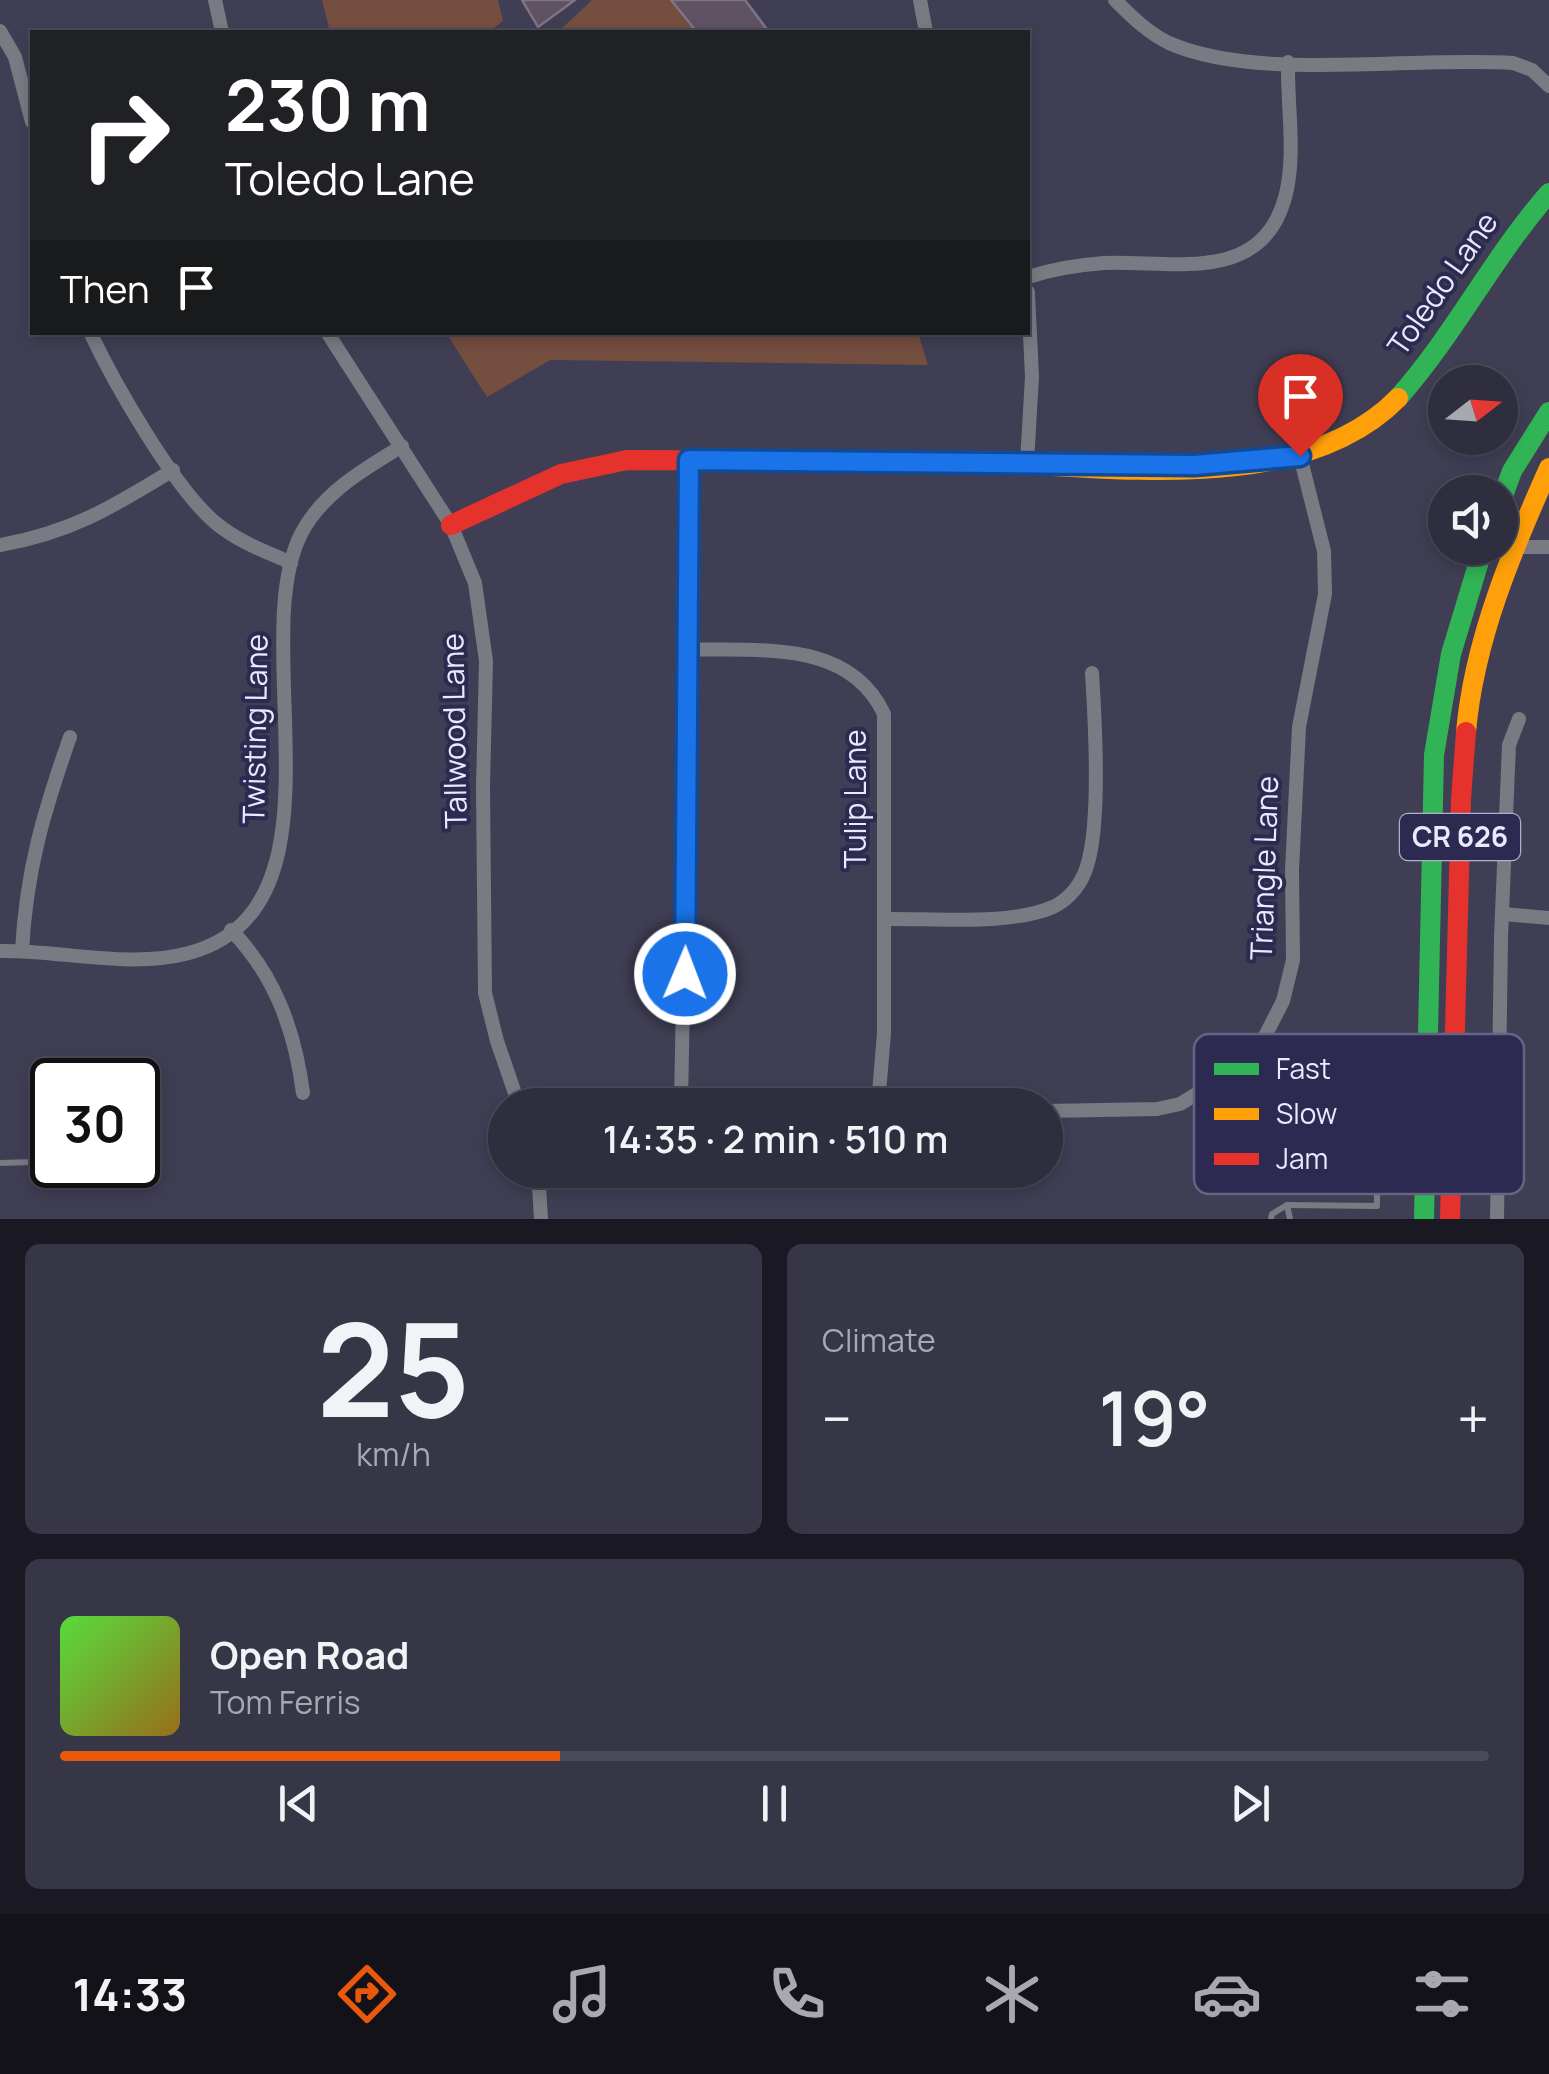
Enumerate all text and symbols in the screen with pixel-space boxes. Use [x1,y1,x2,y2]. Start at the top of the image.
text: 230 m [225,56,430,152]
icon: right [60,70,190,200]
text: Toledo Lane [225,147,475,209]
street label: Toledo Lane [1377,203,1506,363]
icon: arrive [169,260,224,315]
text: Then [60,262,149,314]
pin [1258,354,1343,457]
north arrow [1428,365,1518,455]
map controls [1428,365,1518,565]
icon: arrive [1273,369,1328,424]
button: sound [1428,475,1518,565]
street label: Tallwood Lane [431,633,476,829]
street label: Twisting Lane [232,634,277,824]
street label: Tulip Lane [834,729,875,869]
street label: Triangle Lane [1240,775,1287,961]
road number: CR 626 [1400,814,1520,860]
position arrow [633,922,737,1026]
legend [1194,1034,1524,1194]
text: Fast [1276,1049,1331,1087]
speed limit sign: 30 [30,1058,160,1188]
text: Slow [1276,1094,1337,1132]
text: 14:35 · 2 min · 510 m [603,1112,948,1164]
text: Jam [1276,1139,1328,1177]
text: 25 [317,1278,470,1456]
text: Climate [822,1318,936,1362]
text: 19° [1098,1366,1211,1469]
text: − [822,1380,852,1456]
text: + [1457,1380,1489,1456]
text: km/h [356,1432,431,1476]
text: Open Road [210,1628,409,1680]
text: Tom Ferris [210,1680,361,1724]
icon: previous [271,1776,326,1831]
icon: pause [747,1776,802,1831]
icon: next [1223,1776,1278,1831]
icon: directions [332,1959,402,2029]
icon: music [547,1959,617,2029]
icon: phone [762,1959,832,2029]
icon: climate [977,1959,1047,2029]
icon: car [1192,1959,1262,2029]
icon: filters [1407,1959,1477,2029]
text: 14:33 [72,1963,187,2025]

